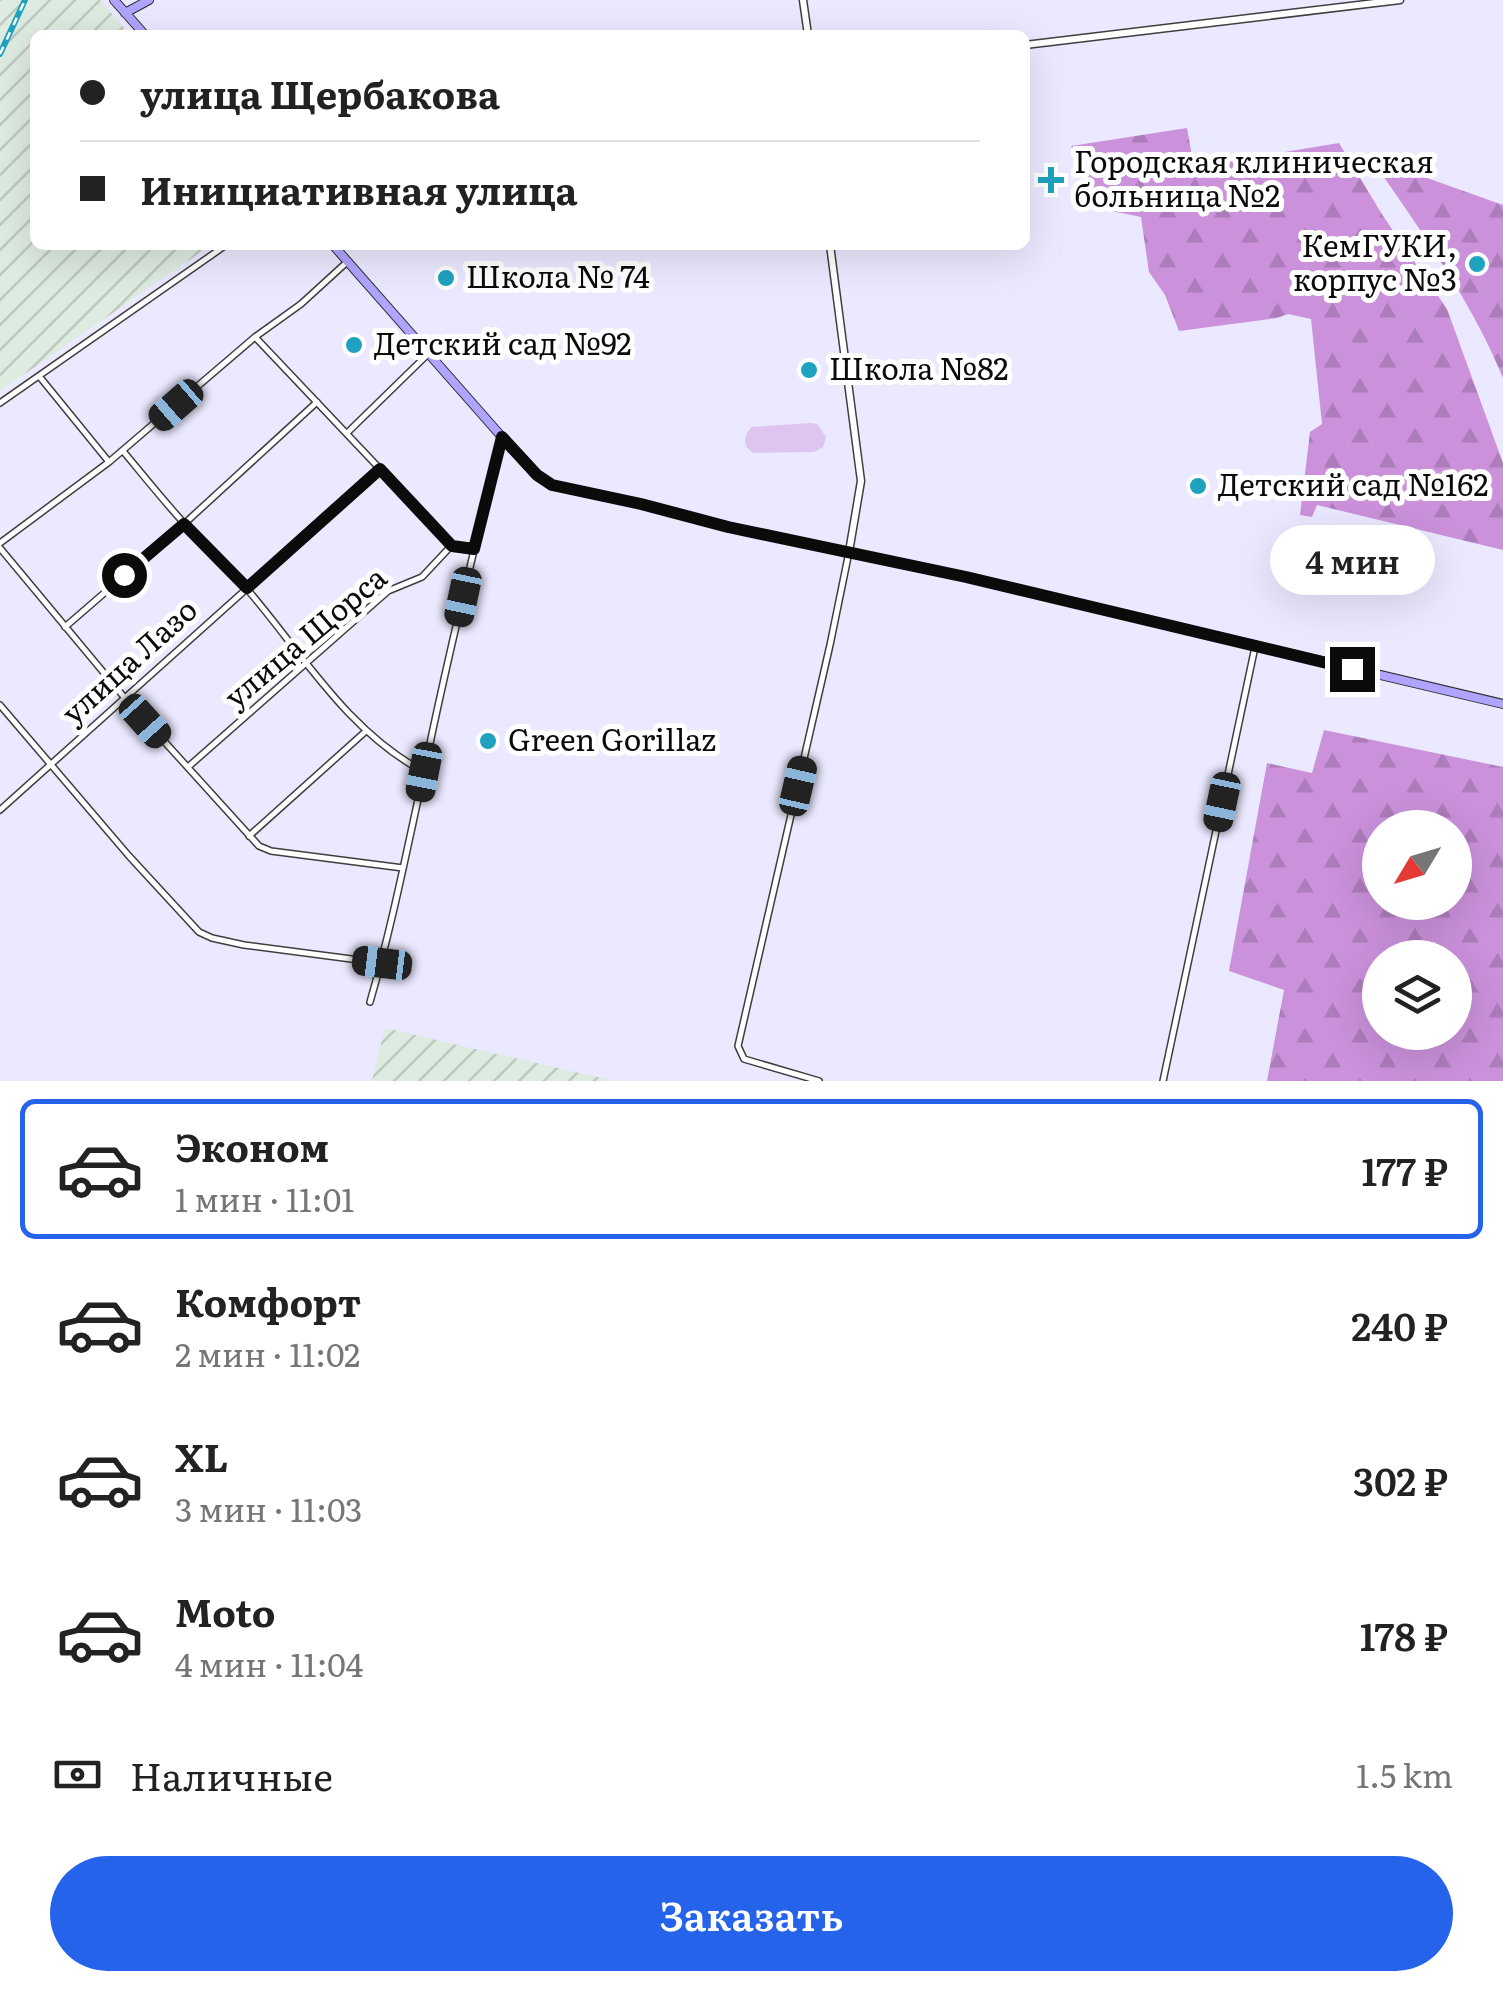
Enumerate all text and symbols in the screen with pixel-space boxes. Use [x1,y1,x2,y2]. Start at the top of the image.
text: улица Щербакова [140,64,500,121]
place label: Городская клиническая больница №2 [1074,138,1434,216]
text: Инициативная улица [140,160,577,217]
marker: Городская клиническая больница №2 [1038,167,1064,193]
place label: КемГУКИ, корпус №3 [1293,222,1457,300]
place label: Школа № 74 [466,253,650,297]
marker: КемГУКИ, корпус №3 [1466,253,1488,275]
marker: Школа № 74 [435,267,457,289]
place label: Детский сад №92 [374,320,631,364]
marker: Детский сад №92 [343,334,365,356]
place label: Школа №82 [829,345,1009,389]
marker: Школа №82 [798,359,820,381]
car [144,374,208,436]
place label: Детский сад №162 [1218,461,1488,505]
marker: Детский сад №162 [1187,475,1209,497]
callout: 4 мин [1270,524,1434,594]
text: 4 мин [1305,536,1400,584]
route start [102,553,147,598]
street label: улица Щорса [213,554,396,717]
car [442,565,484,629]
street label: улица Лазо [50,587,206,733]
route end [1330,647,1375,692]
car [114,689,176,753]
place label: Green Gorillaz [508,716,716,760]
marker: Green Gorillaz [477,730,499,752]
car [404,740,444,804]
car [777,753,819,819]
car [1201,770,1243,834]
north arrow [1362,810,1472,920]
map controls [1362,810,1472,1050]
button: layers [1362,940,1472,1050]
car [350,944,414,982]
text: Эконом [175,1117,329,1174]
icon: car [55,1124,145,1214]
text: 177 ₽ [1361,1141,1448,1198]
text: 1 мин · 11:01 [175,1174,354,1222]
text: Комфорт [175,1272,361,1329]
icon: car [55,1279,145,1369]
text: 240 ₽ [1351,1296,1448,1353]
text: 2 мин · 11:02 [175,1329,360,1377]
text: XL [175,1427,228,1484]
icon: car [55,1434,145,1524]
text: 302 ₽ [1353,1451,1448,1508]
text: 3 мин · 11:03 [175,1484,362,1532]
text: Moto [175,1582,275,1639]
icon: car [55,1589,145,1679]
text: 178 ₽ [1360,1606,1448,1663]
text: 4 мин · 11:04 [175,1639,363,1687]
text: Наличные [130,1746,333,1803]
icon: cash [50,1747,105,1802]
text: 1.5 km [1356,1750,1453,1798]
button: Заказать [50,1856,1453,1971]

